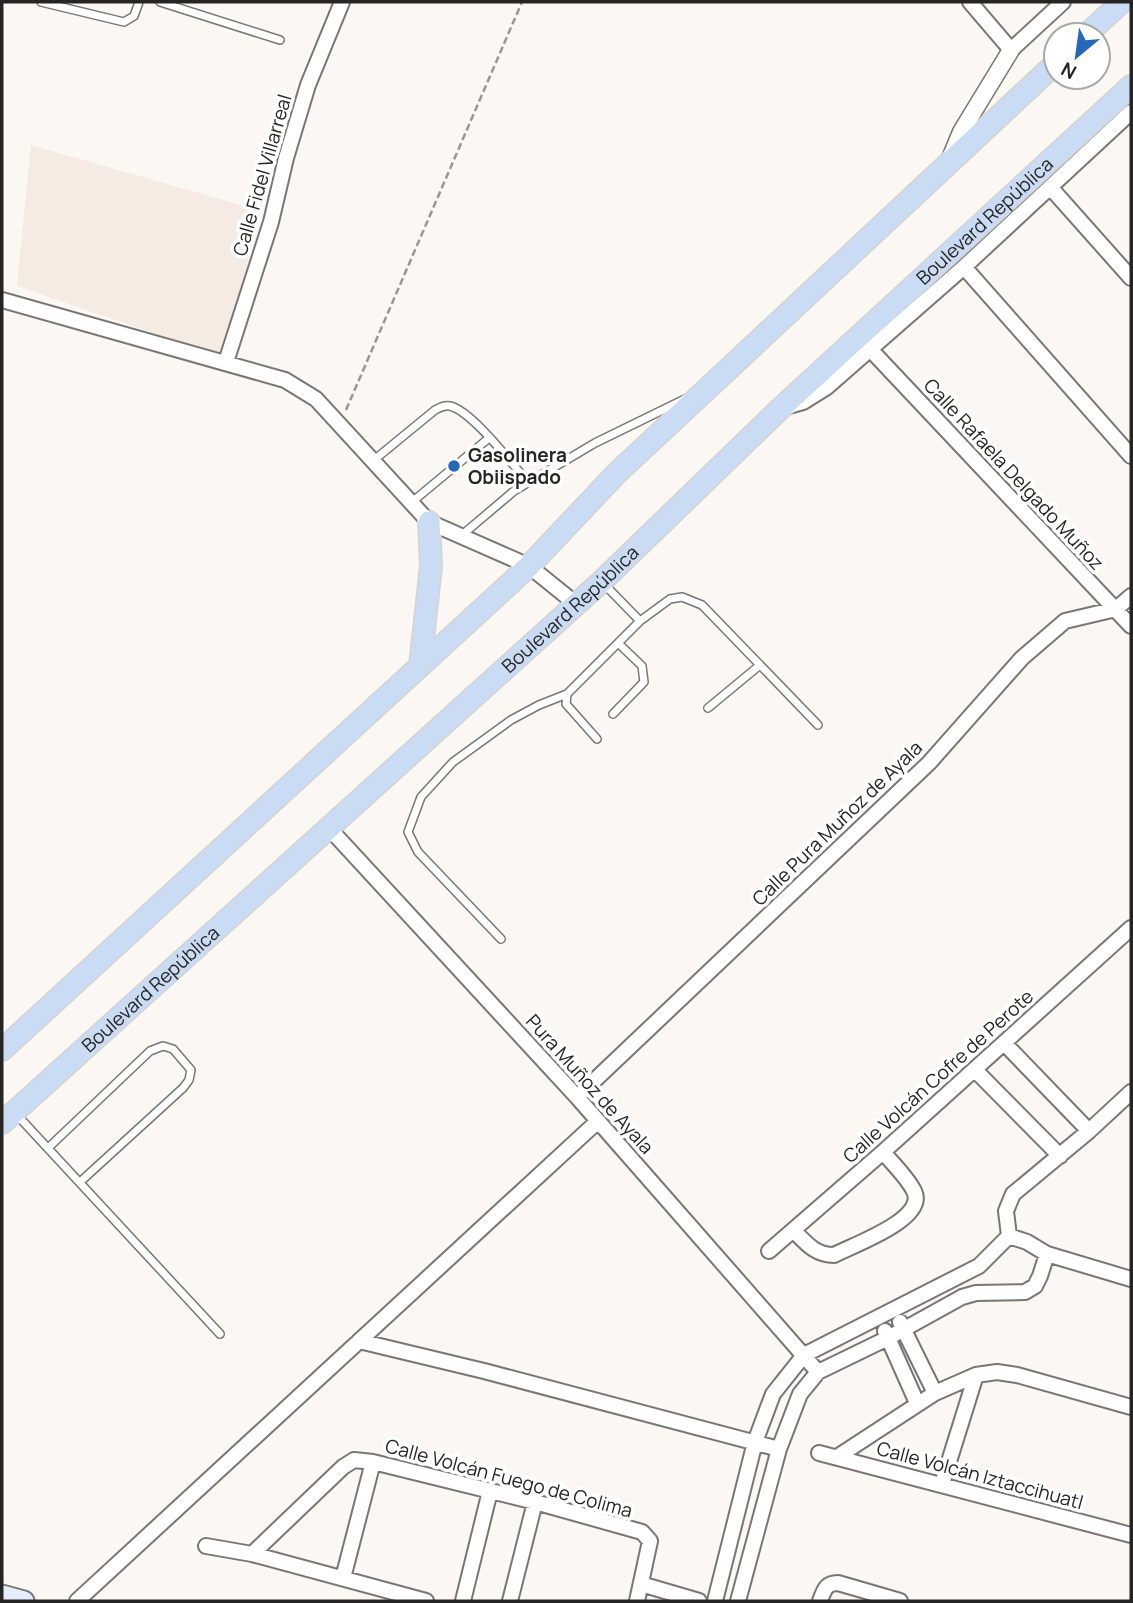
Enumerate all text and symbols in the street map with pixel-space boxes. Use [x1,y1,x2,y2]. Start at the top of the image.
north arrow [1042,21,1112,91]
text: N [1056,56,1081,86]
street label: Calle Fidel Villarreal [227,91,297,259]
street label: Boulevard República [910,151,1059,290]
street label: Calle Rafaela Delgado Muñoz [918,373,1110,575]
place label: Gasolinera Obiispado [468,442,567,490]
marker: Gasolinera Obiispado [446,458,462,474]
street label: Boulevard República [496,540,644,679]
street label: Calle Pura Muñoz de Ayala [746,735,928,911]
street label: Boulevard República [76,920,225,1058]
street label: Calle Volcán Cofre de Perote [837,983,1039,1169]
street label: Pura Muñoz de Ayala [520,1009,660,1159]
street label: Calle Volcán Fuego de Colima [383,1432,635,1524]
street label: Calle Volcán Iztaccihuatl [874,1435,1086,1515]

